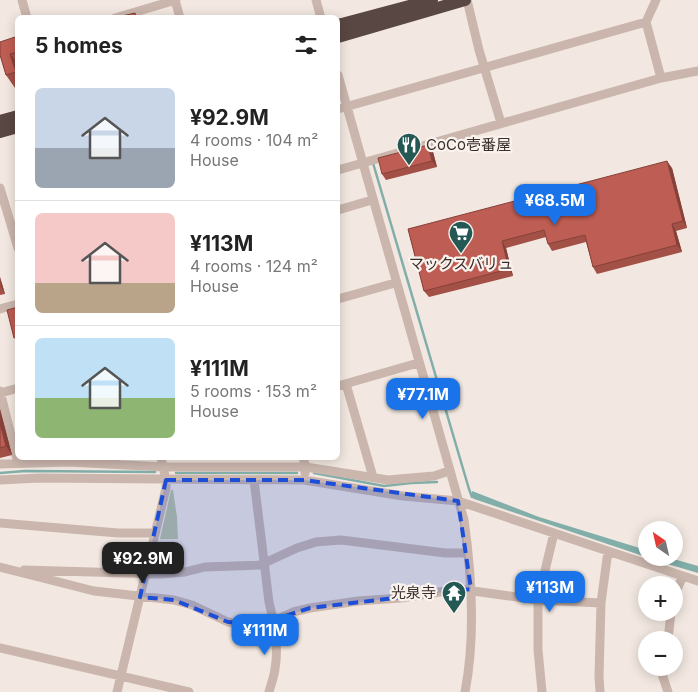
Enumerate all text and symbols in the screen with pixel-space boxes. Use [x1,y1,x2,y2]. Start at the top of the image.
icon: filters [292,31,320,59]
text: 5 homes [35,33,123,58]
text: ¥92.9M [190,105,269,130]
icon: home [75,108,135,168]
text: 4 rooms · 104 m² [190,130,318,150]
restaurant icon: CoCo壱番屋 [396,132,422,166]
place label: CoCo壱番屋 [426,135,511,154]
text: House [190,150,239,170]
pin: ¥68.5M [514,184,596,226]
text: ¥68.5M [525,190,585,210]
supermarket icon: マックスバリュ [448,220,474,254]
text: ¥113M [190,231,253,256]
icon: home [75,233,135,293]
place label: マックスバリュ [409,254,513,273]
text: 4 rooms · 124 m² [190,256,318,276]
text: House [190,276,239,296]
text: ¥111M [190,356,249,381]
icon: home [75,358,135,418]
pin: ¥77.1M [382,378,464,420]
text: 5 rooms · 153 m² [190,381,317,401]
text: ¥77.1M [397,384,449,404]
text: House [190,401,239,421]
north arrow [638,521,682,566]
map controls [638,521,683,676]
pin: ¥92.9M [102,542,184,584]
text: ¥92.9M [113,548,173,568]
pin: ¥113M [515,570,585,613]
button: + [638,576,683,621]
text: ¥113M [526,577,574,597]
temple icon: 光泉寺 [441,580,467,614]
place label: 光泉寺 [391,583,436,602]
pin: ¥111M [230,614,300,656]
text: ¥111M [243,620,287,640]
button: − [638,631,683,676]

